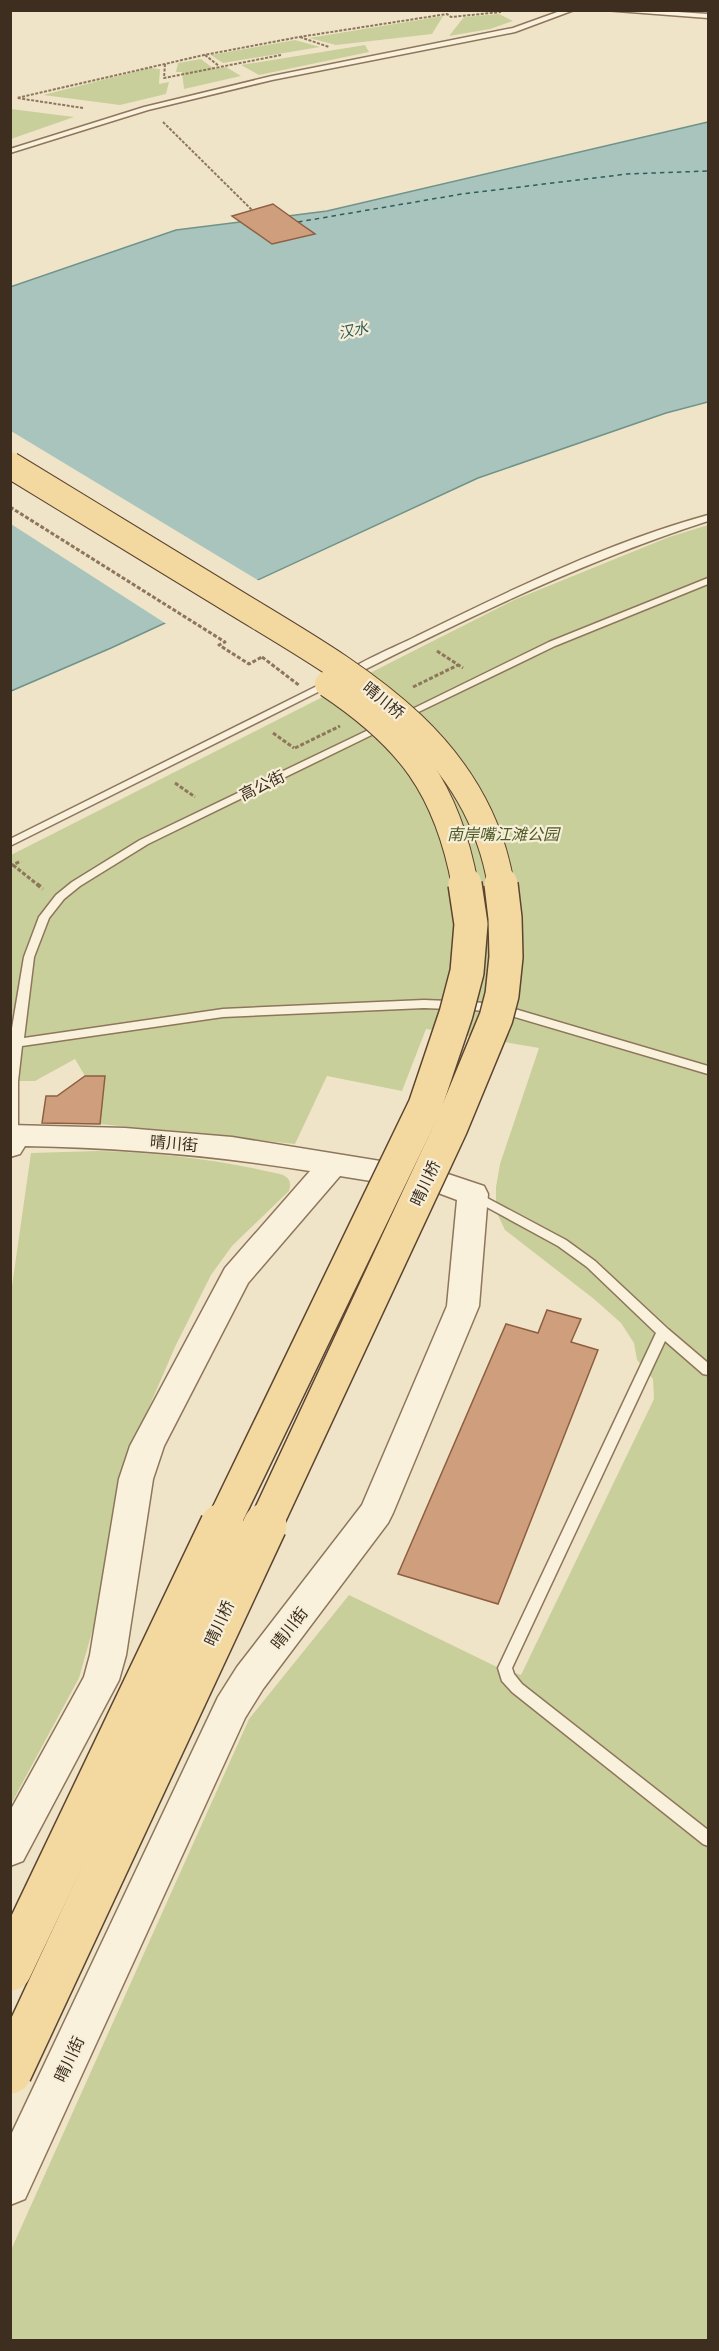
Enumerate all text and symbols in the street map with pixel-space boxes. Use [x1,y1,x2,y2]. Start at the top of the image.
water label: 汉水 [336,316,371,343]
street label: 晴川桥 [358,676,410,724]
street label: 高公街 [236,765,288,805]
park label: 南岸嘴江滩公园 [447,823,561,845]
street label: 晴川街 [149,1130,199,1156]
street label: 晴川桥 [405,1157,445,1209]
street label: 晴川桥 [199,1597,239,1649]
street label: 晴川街 [266,1602,312,1654]
street label: 晴川街 [49,2033,89,2085]

